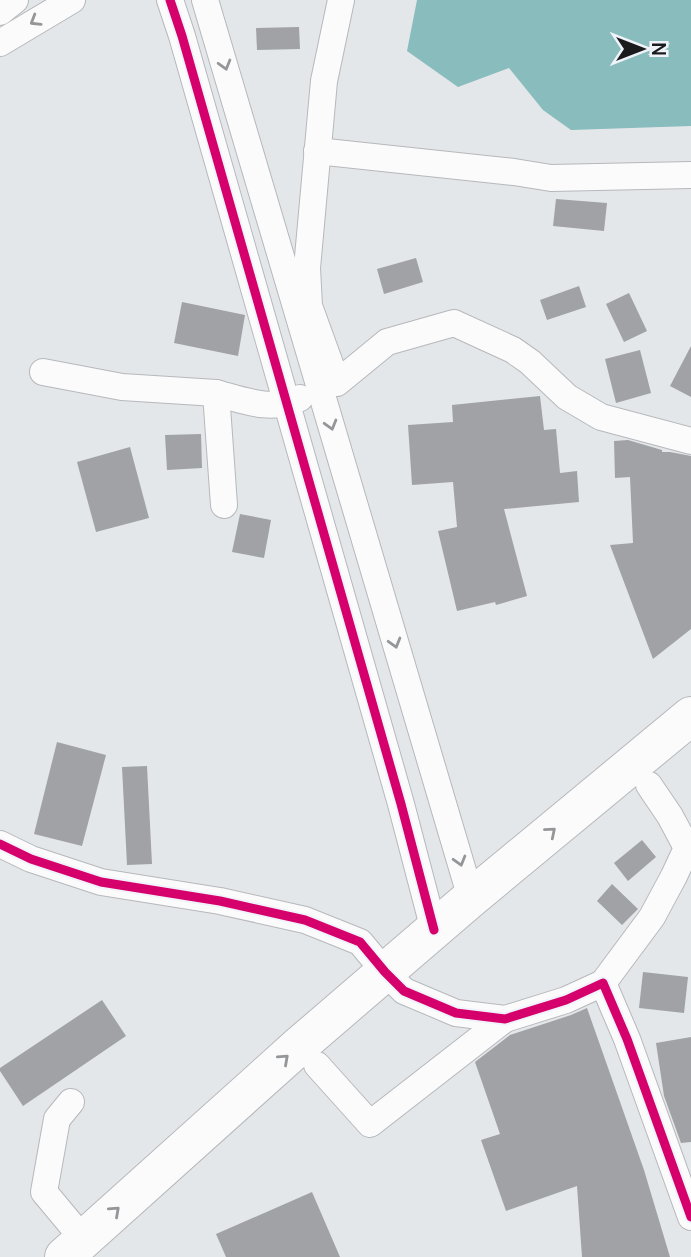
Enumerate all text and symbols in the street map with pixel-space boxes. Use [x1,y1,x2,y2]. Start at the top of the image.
one-way arrow [30,12,43,25]
north arrow [607,14,677,84]
text: N [646,42,672,56]
one-way arrow [216,59,231,71]
one-way arrow [322,418,337,430]
one-way arrow [387,637,402,649]
one-way arrow [543,828,555,841]
one-way arrow [451,855,466,867]
one-way arrow [276,1055,289,1067]
one-way arrow [107,1207,120,1220]

